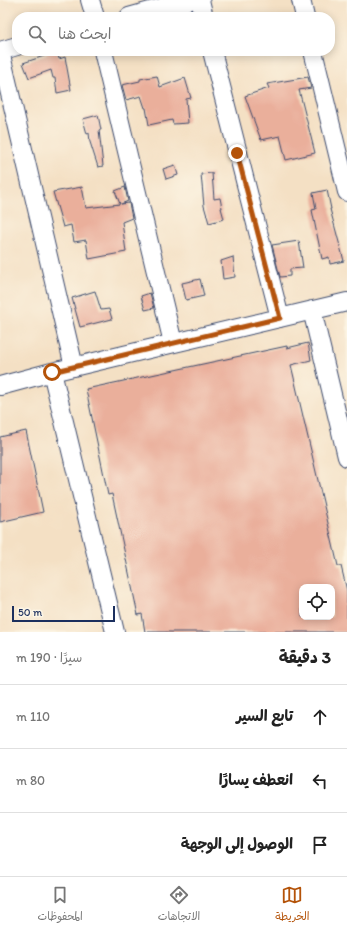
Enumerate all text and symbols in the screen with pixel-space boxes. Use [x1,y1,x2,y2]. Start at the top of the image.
search box [12,12,335,56]
icon: search [26,23,48,45]
text: ابحث هنا [58,25,112,43]
route end [228,144,246,162]
route start [43,363,61,381]
map controls [299,584,335,620]
button: locate [299,584,335,620]
scale bar [12,604,115,623]
text: 50 m [18,606,42,619]
text: 3 دقيقة [279,647,331,667]
text: سيرًا · 190 m [16,650,82,665]
icon: ahead [309,706,331,728]
text: تابع السير [236,707,293,725]
text: 110 m [16,709,50,724]
icon: left [309,770,331,792]
text: انعطف يسارًا [219,771,293,789]
text: 80 m [16,773,45,788]
icon: arrive [309,834,331,856]
text: الوصول إلى الوجهة [181,835,293,853]
tab: المحفوظات [38,884,83,926]
tab: الاتجاهات [158,884,200,926]
tab: الخريطة [275,884,310,926]

